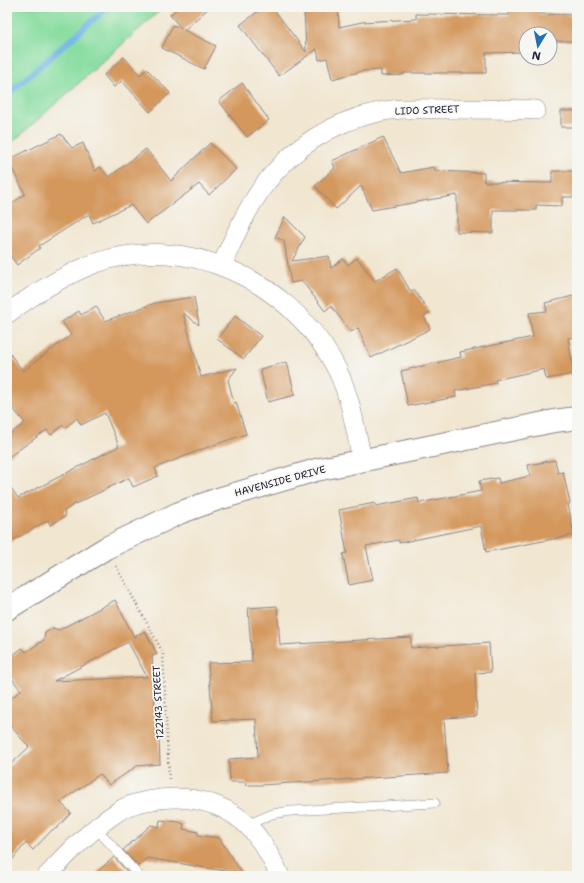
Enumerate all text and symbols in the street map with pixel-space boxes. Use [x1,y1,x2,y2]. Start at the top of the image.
north arrow [518,26,558,66]
text: N [530,47,542,63]
street label: LIDO STREET [394,102,460,118]
street label: HAVENSIDE DRIVE [233,463,327,499]
street label: 122143 STREET [150,665,166,739]

